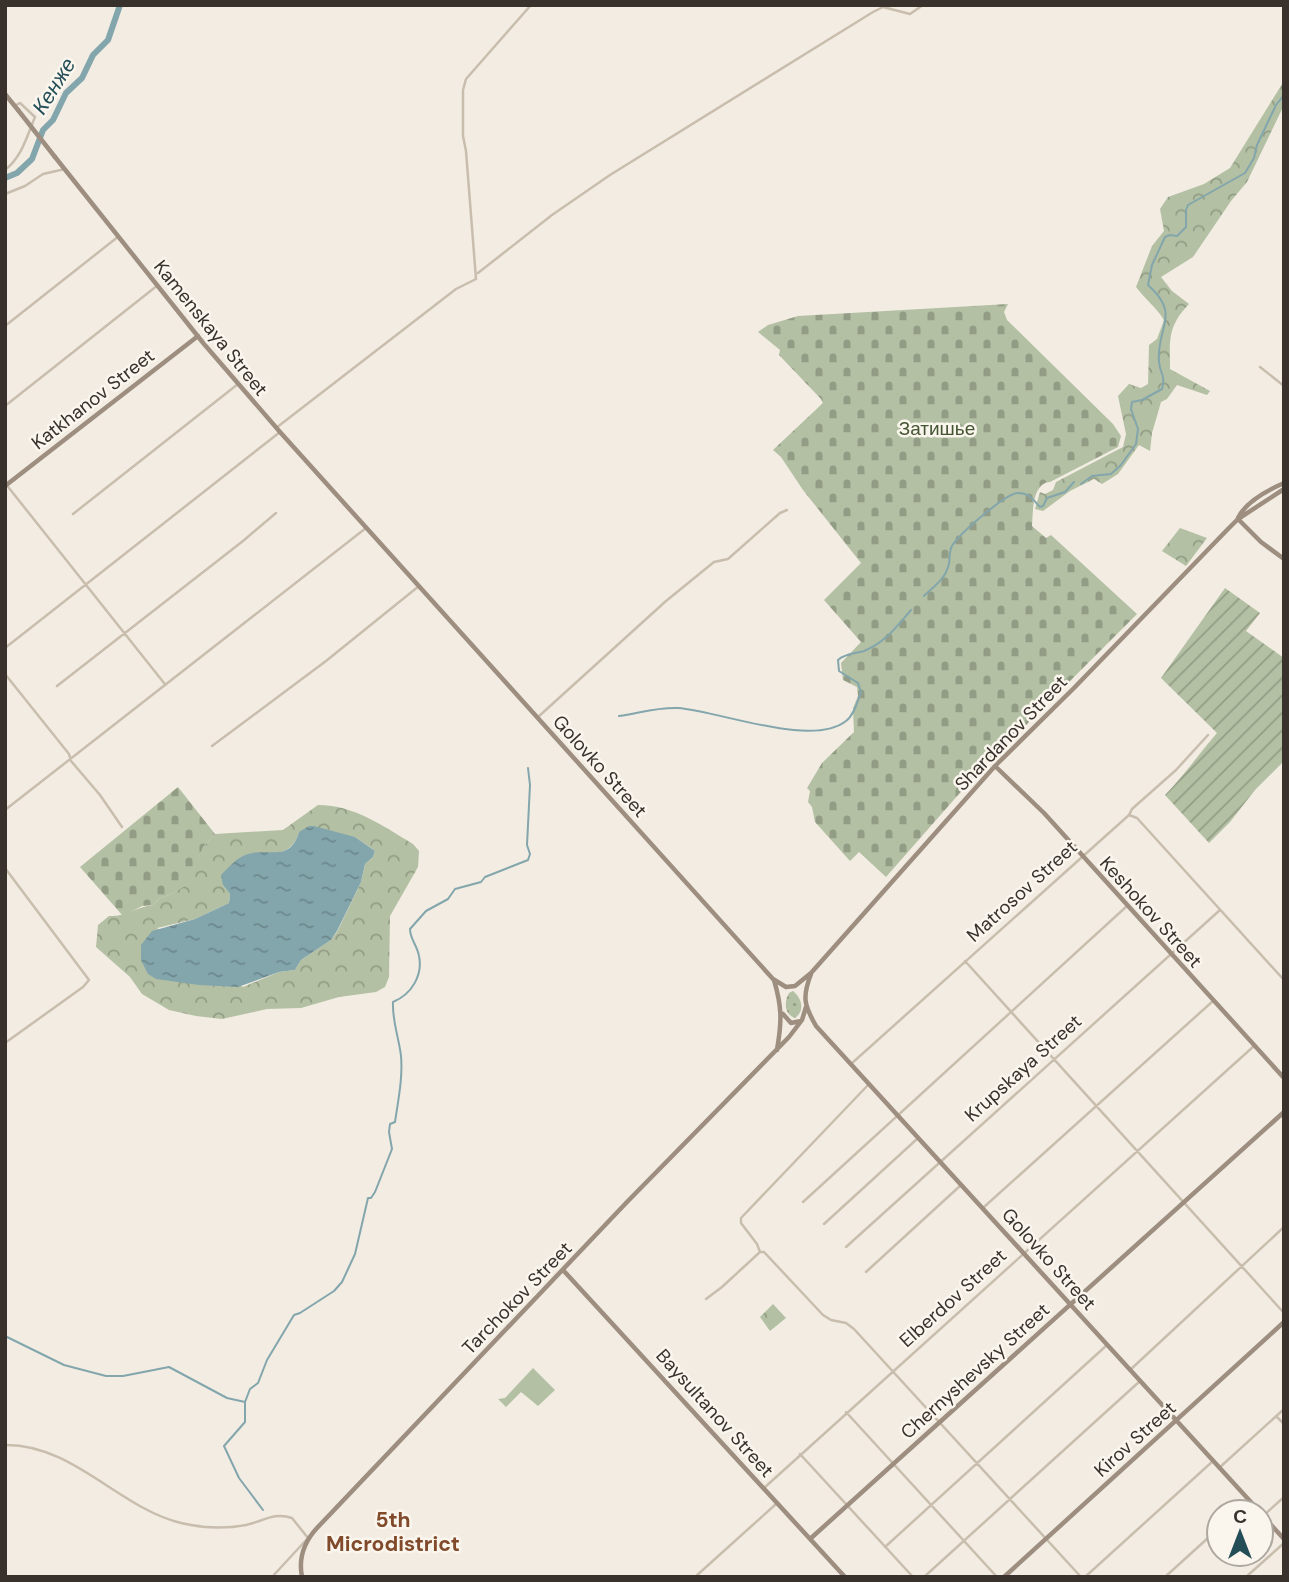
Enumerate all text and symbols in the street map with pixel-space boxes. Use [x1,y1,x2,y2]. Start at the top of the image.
water label: Кенже [26,52,82,120]
street label: Kamenskaya Street [148,255,274,401]
street label: Katkhanov Street [26,343,160,455]
park label: Затишье [899,416,975,441]
street label: Shardanov Street [949,670,1073,796]
street label: Golovko Street [547,709,653,823]
street label: Matrosov Street [961,835,1083,947]
street label: Keshokov Street [1094,851,1208,973]
street label: Krupskaya Street [959,1009,1087,1127]
street label: Golovko Street [996,1202,1102,1316]
street label: Tarchokov Street [457,1236,577,1360]
street label: Elberdov Street [894,1243,1012,1353]
street label: Chernyshevsky Street [895,1297,1055,1445]
street label: Baysultanov Street [651,1343,779,1483]
street label: Kirov Street [1089,1396,1181,1482]
north arrow [1205,1498,1275,1568]
text: С [1233,1504,1247,1529]
district label: 5th Microdistrict [326,1506,460,1558]

